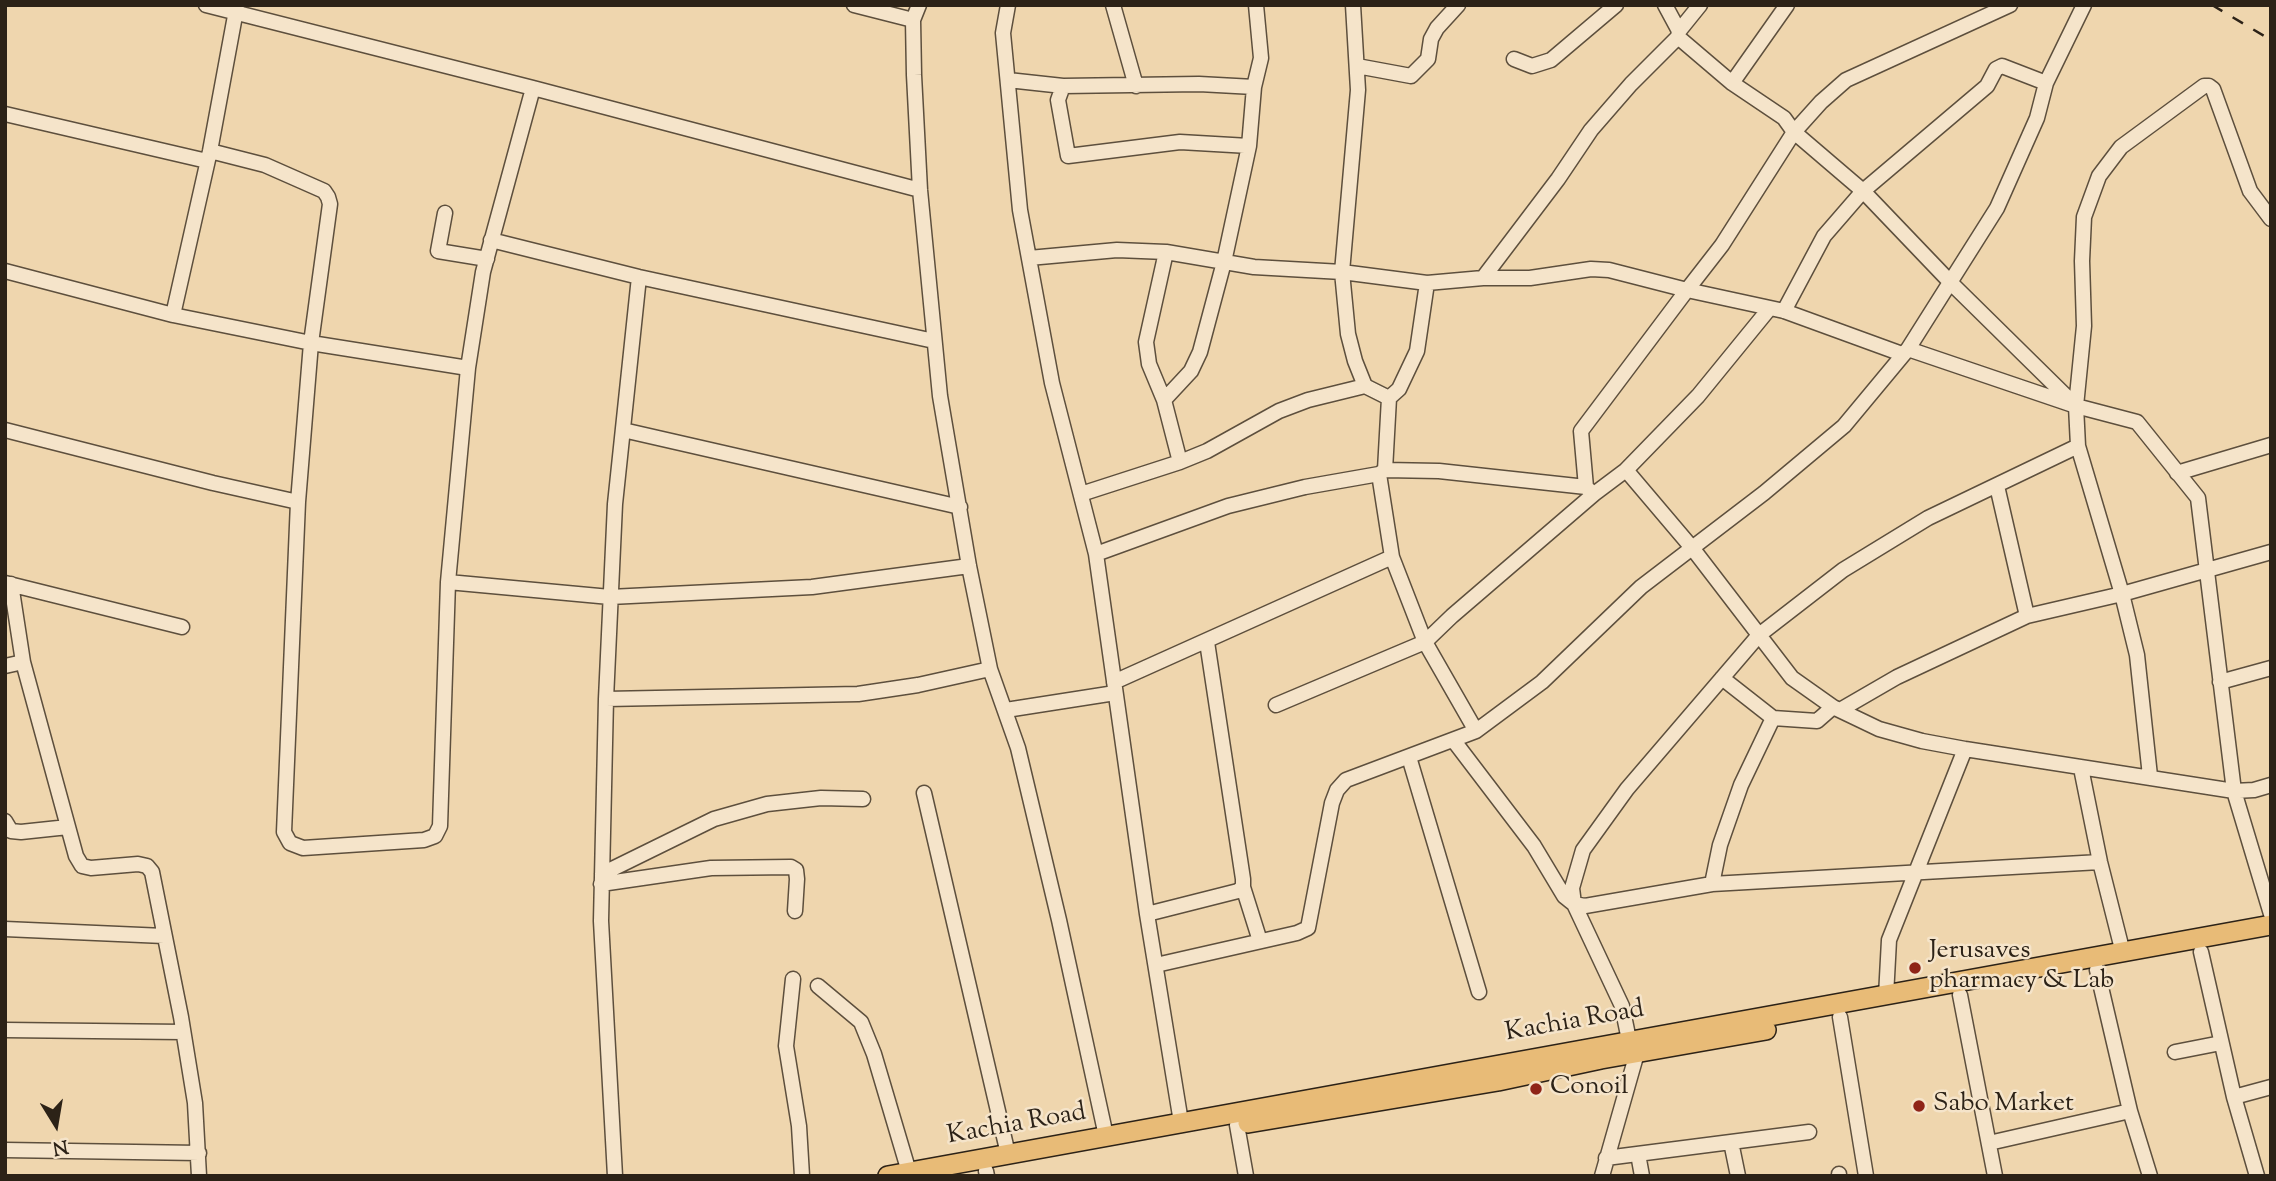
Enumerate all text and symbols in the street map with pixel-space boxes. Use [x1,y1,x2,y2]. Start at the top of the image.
place label: Jerusaves pharmacy & Lab [1929,937,2114,998]
marker: Jerusaves pharmacy & Lab [1907,960,1923,976]
street label: Kachia Road [1503,995,1647,1051]
place label: Conoil [1550,1073,1628,1105]
marker: Conoil [1528,1081,1544,1097]
north arrow [21,1090,91,1160]
place label: Sabo Market [1933,1090,2074,1122]
street label: Kachia Road [945,1098,1089,1154]
marker: Sabo Market [1911,1098,1927,1114]
text: N [50,1131,70,1161]

